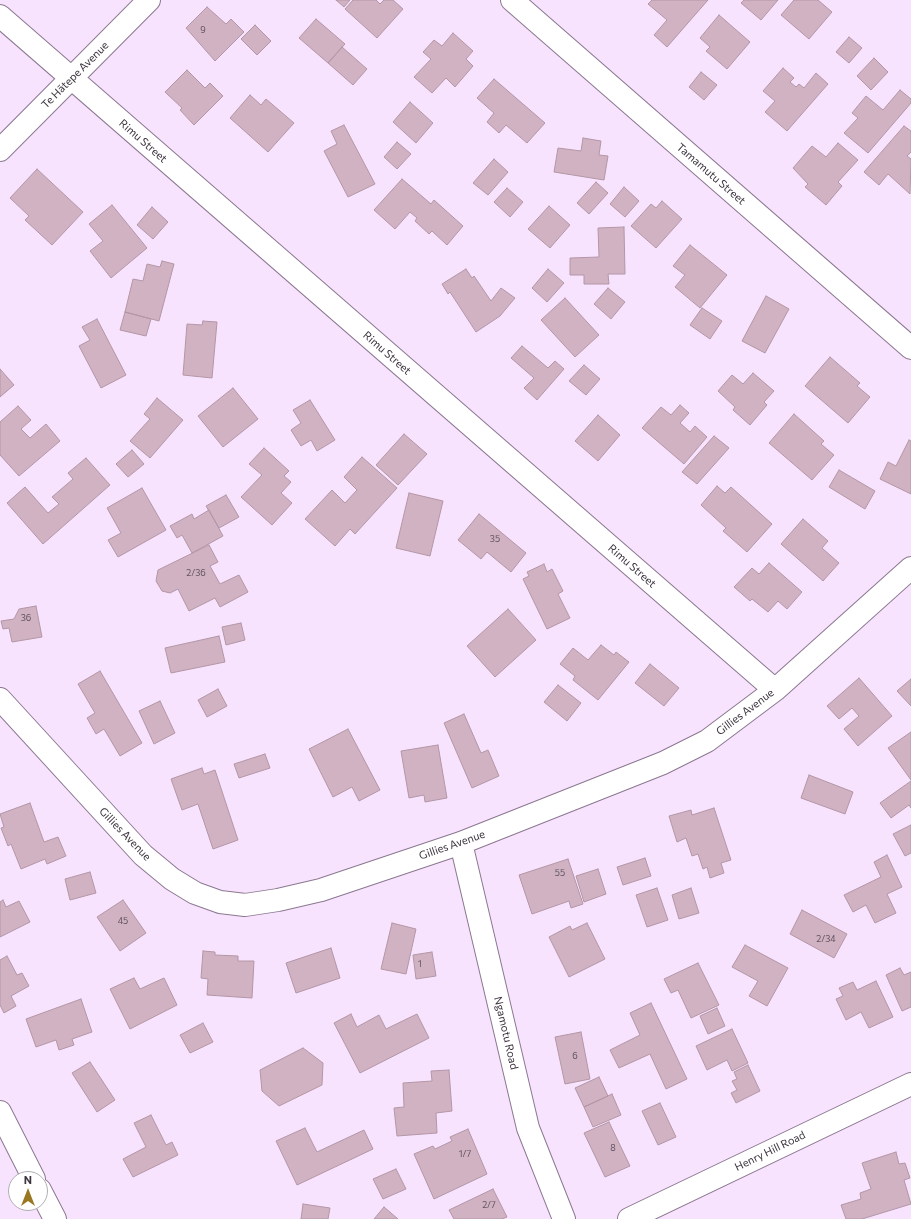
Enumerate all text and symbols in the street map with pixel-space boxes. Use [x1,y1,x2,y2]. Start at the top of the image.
house number: 9 [200,25,206,35]
street label: Te Hātepe Avenue [39,39,111,111]
street label: Rimu Street [116,117,170,165]
street label: Tamamutu Street [674,141,748,207]
street label: Rimu Street [360,329,414,377]
house number: 35 [490,534,500,544]
street label: Rimu Street [605,542,659,590]
house number: 2/36 [186,568,206,578]
house number: 36 [21,613,31,623]
street label: Gillies Avenue [714,686,776,738]
street label: Gillies Avenue [96,805,154,863]
street label: Gillies Avenue [417,828,487,862]
house number: 55 [555,868,565,878]
house number: 45 [118,916,128,926]
house number: 2/34 [816,934,836,944]
house number: 1 [418,959,422,969]
street label: Ngamotu Road [491,995,521,1071]
house number: 6 [572,1051,578,1061]
street label: Henry Hill Road [733,1128,807,1174]
house number: 8 [610,1143,616,1153]
house number: 1/7 [459,1149,471,1159]
north arrow [8,1171,48,1211]
text: N [24,1173,32,1186]
house number: 2/7 [482,1200,496,1210]

